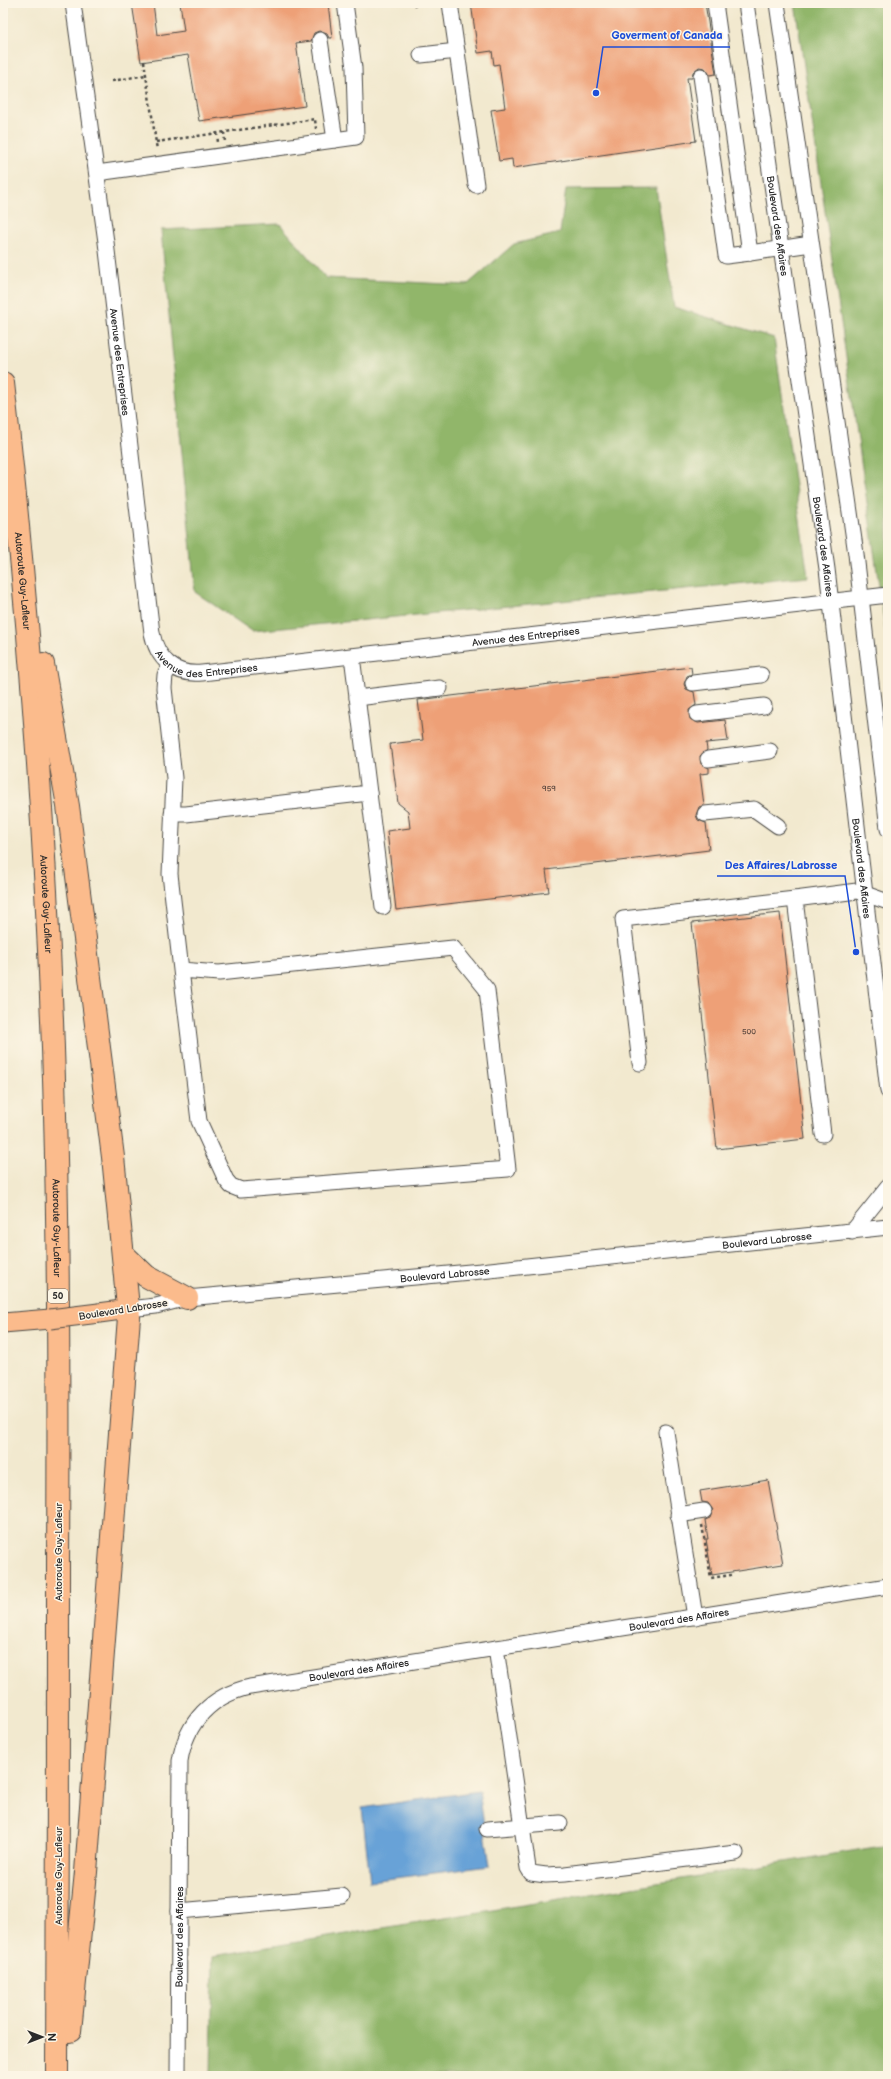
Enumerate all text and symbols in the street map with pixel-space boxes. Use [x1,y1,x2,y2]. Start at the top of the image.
callout: Goverment of Canada [603,24,730,47]
text: Goverment of Canada [612,29,722,42]
street label: Boulevard des Affaires [764,175,790,277]
street label: Avenue des Entreprises [107,308,131,416]
street label: Boulevard des Affaires [810,496,835,597]
street label: Autoroute Guy-Lafleur [12,532,33,631]
street label: Avenue des Entreprises [472,625,580,649]
street label: Avenue des Entreprises [152,648,258,680]
house number: 959 [542,784,556,793]
street label: Boulevard des Affaires [849,817,873,919]
callout: Des Affaires/Labrosse [717,853,845,876]
street label: Autoroute Guy-Lafleur [37,855,54,954]
text: Des Affaires/Labrosse [725,859,837,872]
house number: 500 [742,1027,756,1036]
street label: Autoroute Guy-Lafleur [49,1179,63,1278]
street label: Boulevard Labrosse [722,1230,812,1252]
street label: Boulevard Labrosse [399,1265,490,1285]
road number: 50 [48,1289,68,1303]
street label: Boulevard Labrosse [78,1297,169,1323]
street label: Autoroute Guy-Lafleur [53,1503,65,1601]
street label: Boulevard des Affaires [628,1606,730,1634]
street label: Boulevard des Affaires [308,1657,410,1685]
street label: Autoroute Guy-Lafleur [53,1827,65,1925]
street label: Boulevard des Affaires [174,1886,186,1988]
north arrow [22,2017,62,2057]
text: N [45,2033,58,2041]

